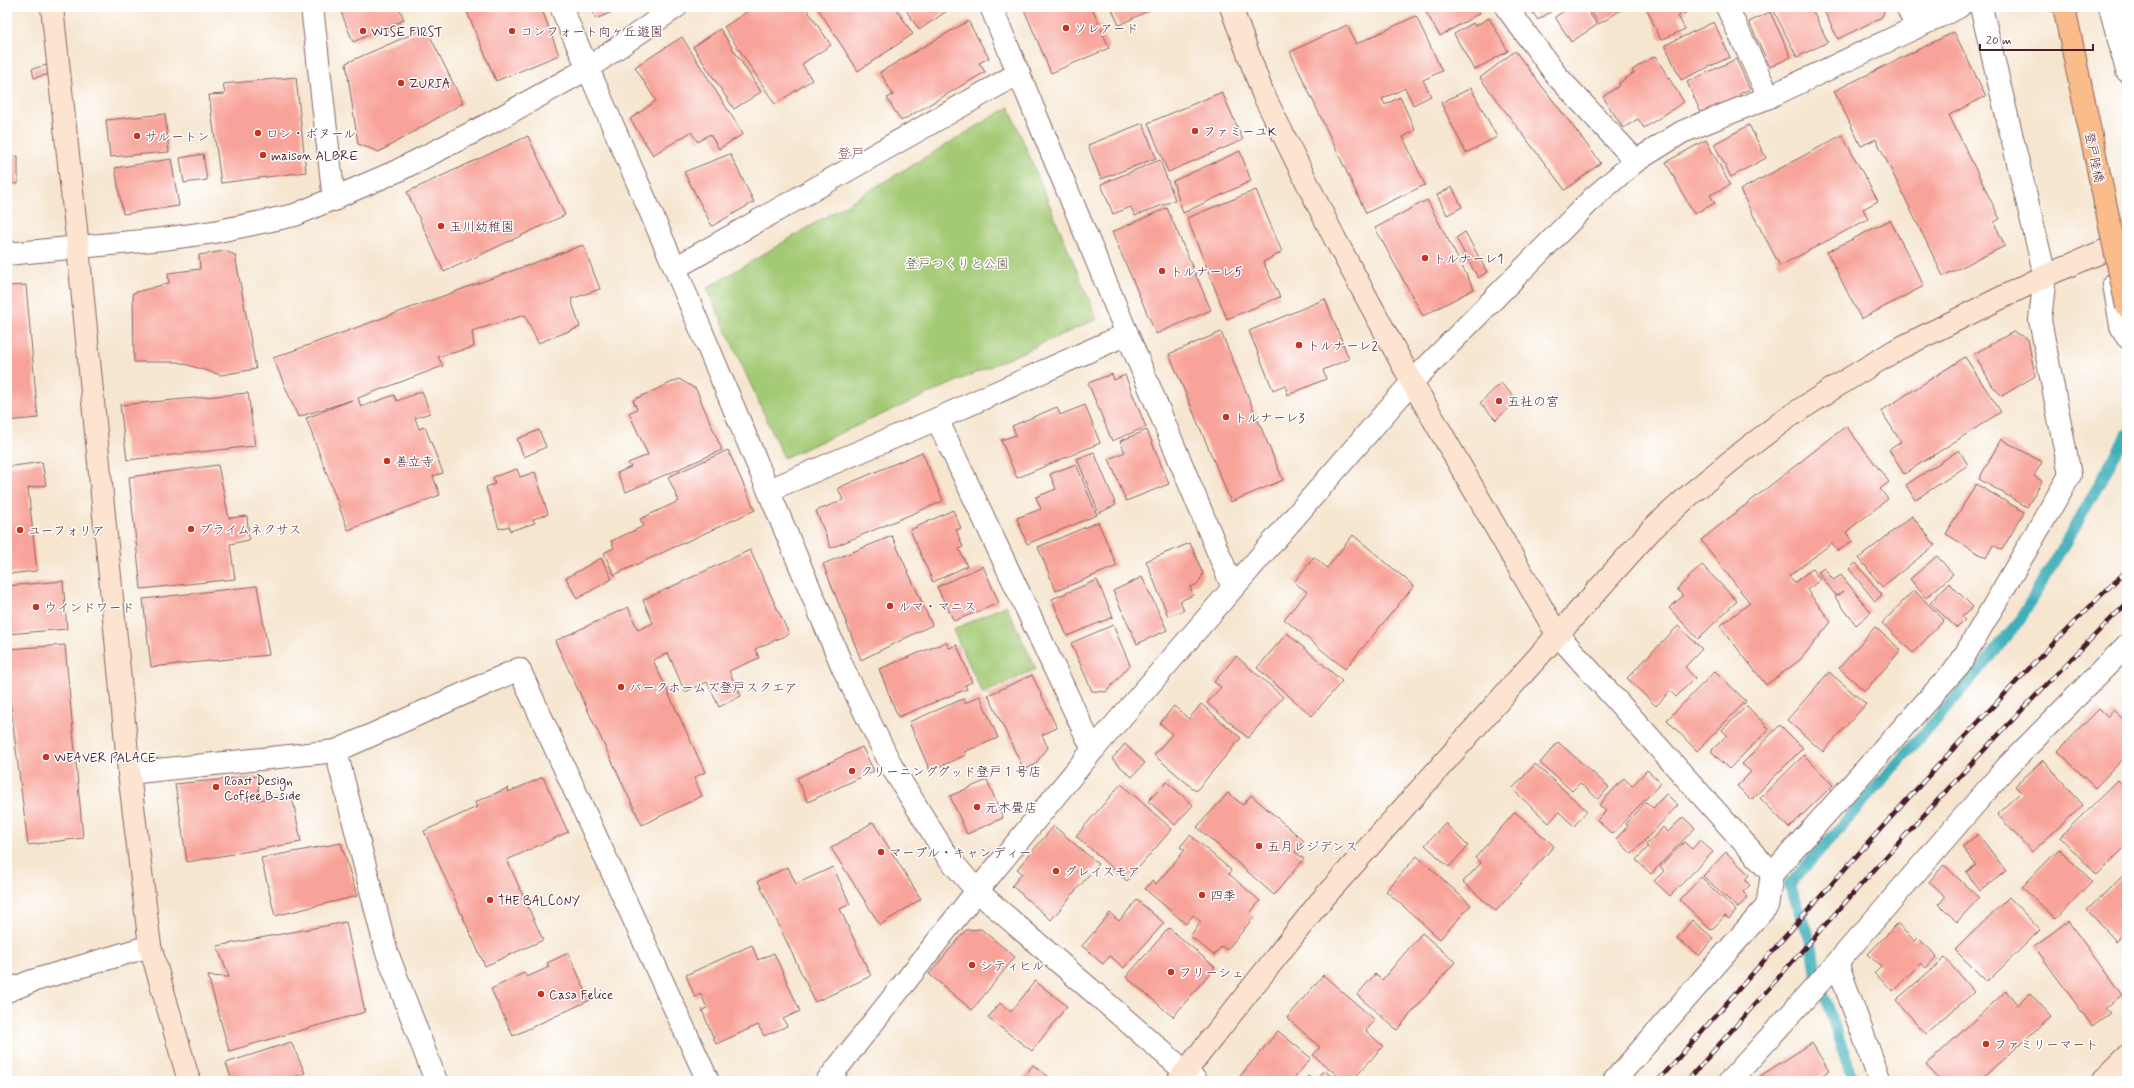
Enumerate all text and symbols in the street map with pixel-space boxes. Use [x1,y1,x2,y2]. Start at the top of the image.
place label: ソレアード [1074,21,1138,38]
marker: ソレアード [1061,23,1071,33]
place label: WISE FIRST [371,24,443,41]
place label: コンフォート向ヶ丘遊園 [520,24,663,41]
marker: WISE FIRST [358,26,368,36]
marker: コンフォート向ヶ丘遊園 [507,26,517,36]
scale bar [1980,26,2093,52]
text: 20 m [1986,33,2012,49]
place label: ZURIA [409,76,451,93]
marker: ZURIA [396,78,406,88]
place label: ファミーユK [1203,124,1278,141]
place label: ロン・ボヌール [266,126,356,143]
marker: ファミーユK [1190,126,1200,136]
marker: ロン・ボヌール [253,128,263,138]
place label: サルートン [145,129,210,146]
street label: 登戸陸橋 [2080,130,2107,185]
marker: サルートン [132,131,142,141]
district label: 登戸 [837,145,865,163]
place label: maison ALBRE [271,148,358,165]
marker: maison ALBRE [258,150,268,160]
place label: 玉川幼稚園 [449,219,514,236]
marker: 玉川幼稚園 [436,221,446,231]
place label: トルナーレ1 [1433,251,1503,268]
marker: トルナーレ1 [1420,253,1430,263]
park label: 登戸つくりと公園 [905,256,1009,273]
place label: トルナーレ5 [1170,264,1242,281]
marker: トルナーレ5 [1157,266,1167,276]
place label: トルナーレ2 [1307,338,1378,355]
marker: トルナーレ2 [1294,340,1304,350]
place label: 五社の宮 [1507,394,1559,411]
marker: 五社の宮 [1494,396,1504,406]
place label: トルナーレ3 [1234,410,1304,427]
marker: トルナーレ3 [1221,412,1231,422]
place label: 善立寺 [395,454,434,471]
marker: 善立寺 [382,456,392,466]
place label: プライムネクサス [199,522,301,539]
place label: ユーフォリア [28,523,105,540]
marker: プライムネクサス [186,524,196,534]
marker: ユーフォリア [15,525,25,535]
place label: ルマ・マニス [898,599,977,616]
place label: ウインドワード [44,600,134,617]
marker: ルマ・マニス [885,601,895,611]
marker: ウインドワード [31,602,41,612]
place label: パークホームズ登戸スクエア [629,680,797,697]
marker: パークホームズ登戸スクエア [616,682,626,692]
place label: WEAVER PALACE [54,750,156,767]
marker: WEAVER PALACE [41,752,51,762]
place label: クリーニンググッド登戸１号店 [860,764,1041,781]
marker: クリーニンググッド登戸１号店 [847,766,857,776]
place label: Roast Design Coffee B-side [224,773,301,805]
marker: Roast Design Coffee B-side [211,782,221,792]
place label: 元木畳店 [985,800,1037,817]
marker: 元木畳店 [972,802,982,812]
place label: 五月レジデンス [1267,839,1358,856]
marker: 五月レジデンス [1254,841,1264,851]
place label: マーブル・キャンディー [889,845,1032,862]
marker: マーブル・キャンディー [876,847,886,857]
place label: グレイスモア [1064,864,1140,881]
marker: グレイスモア [1051,866,1061,876]
place label: 四季 [1210,888,1236,905]
marker: 四季 [1197,890,1207,900]
place label: THE BALCONY [498,893,581,910]
marker: THE BALCONY [485,895,495,905]
place label: シティヒル [980,958,1045,975]
marker: シティヒル [967,960,977,970]
place label: フリーシェ [1179,965,1244,982]
marker: フリーシェ [1166,967,1176,977]
place label: Casa Felice [549,987,613,1004]
marker: Casa Felice [536,989,546,999]
place label: ファミリーマート [1994,1037,2098,1054]
marker: ファミリーマート [1981,1039,1991,1049]

